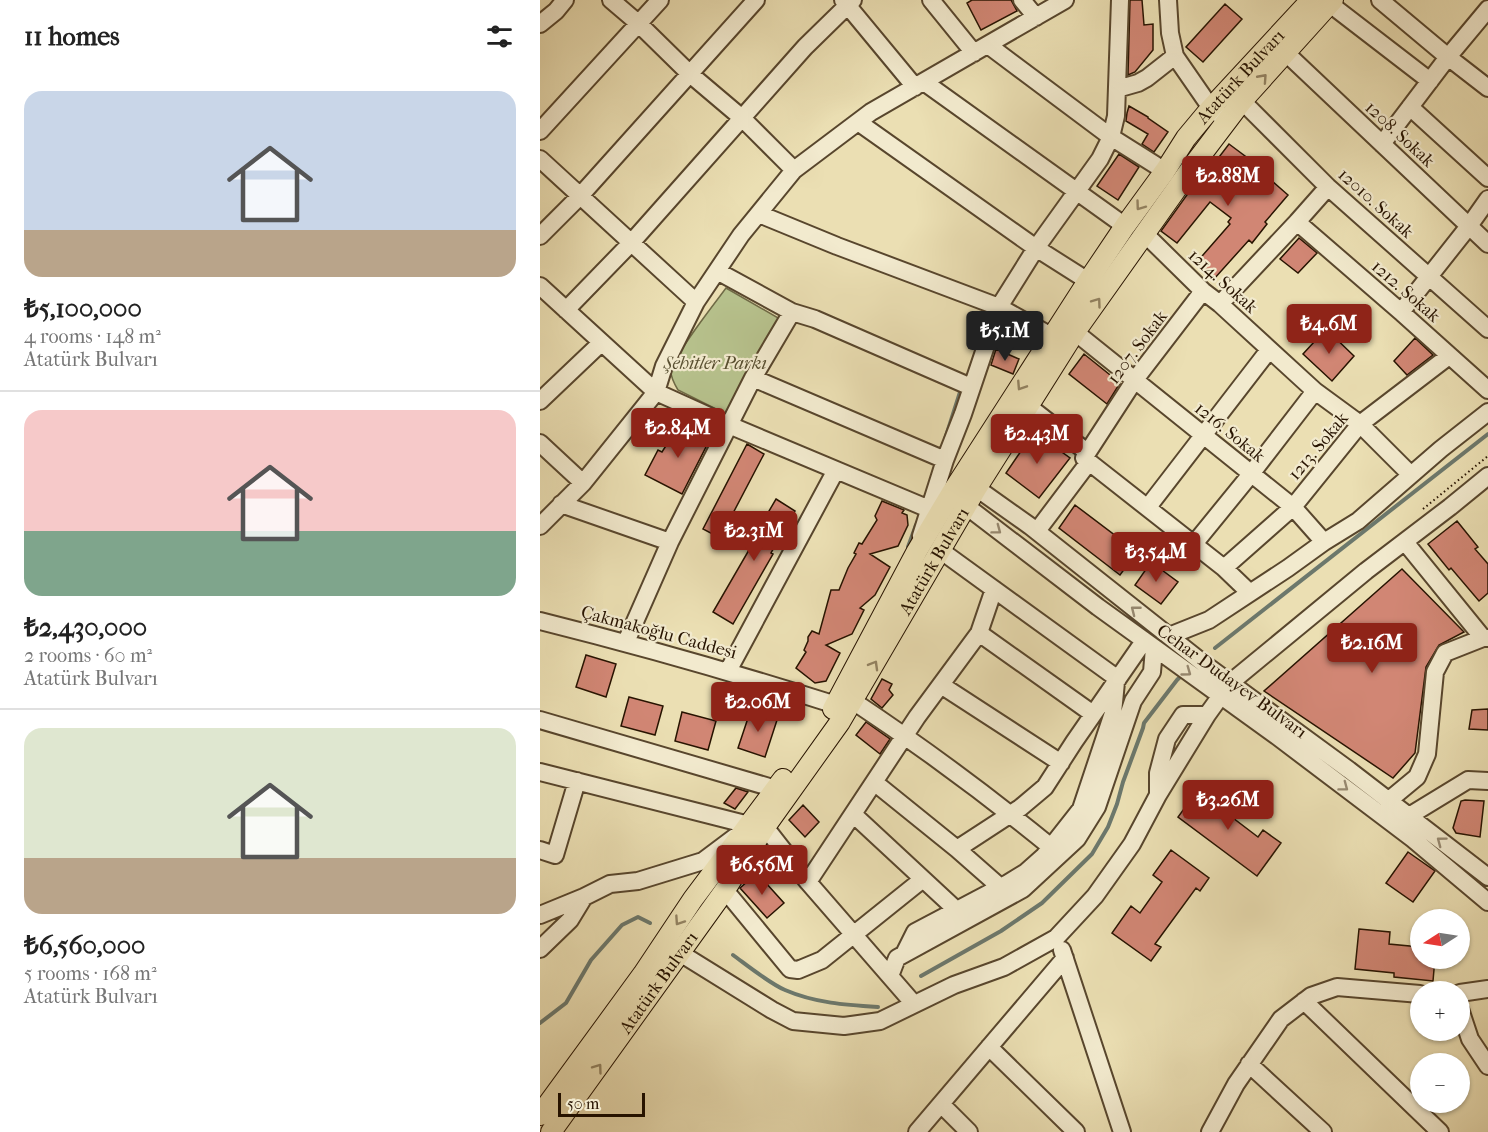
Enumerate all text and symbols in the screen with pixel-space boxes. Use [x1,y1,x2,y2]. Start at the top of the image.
icon: filters [483,20,516,53]
text: 11 homes [24,21,120,52]
street label: Atatürk Bulvarı [1192,25,1290,129]
one-way arrow [1256,74,1267,85]
street label: 1208. Sokak [1361,97,1439,172]
icon: home [216,130,324,238]
pin: ₺2.88M [1179,156,1277,207]
text: ₺2.88M [1196,164,1260,187]
street label: 12010. Sokak [1334,164,1418,243]
one-way arrow [1136,199,1147,210]
street label: 1214. Sokak [1184,245,1262,318]
street label: 1212. Sokak [1367,256,1445,327]
text: ₺5,100,000 [24,293,142,324]
one-way arrow [1090,297,1101,308]
pin: ₺4.6M [1287,304,1371,355]
street label: 1207. Sokak [1103,306,1172,388]
pin: ₺5.1M [963,311,1047,362]
text: ₺4.6M [1301,312,1357,335]
text: ₺5.1M [980,319,1030,342]
text: 4 rooms · 148 m² [24,325,161,348]
text: Atatürk Bulvarı [24,348,158,371]
park label: Şehitler Parkı [662,353,767,374]
one-way arrow [1017,379,1028,390]
street label: 1216. Sokak [1190,398,1270,468]
pin: ₺2.84M [629,408,727,459]
street label: 1213. Sokak [1284,408,1353,484]
pin: ₺2.43M [988,414,1086,465]
text: ₺2.84M [645,416,711,439]
text: ₺2.43M [1005,422,1069,445]
icon: home [216,449,324,557]
street label: Atatürk Bulvarı [894,504,974,620]
pin: ₺2.31M [705,511,803,562]
text: ₺2.31M [724,519,784,542]
one-way arrow [991,523,1002,534]
pin: ₺3.54M [1107,532,1205,583]
text: ₺3.54M [1125,540,1187,563]
street label: Çakmakoğlu Caddesi [578,602,740,665]
one-way arrow [1131,606,1142,617]
text: ₺2,430,000 [24,612,147,643]
street label: Cehar Dudayev Bulvarı [1153,620,1311,743]
pin: ₺2.16M [1323,623,1421,674]
text: ₺2.16M [1341,631,1403,654]
text: 2 rooms · 60 m² [24,644,152,667]
one-way arrow [867,661,878,671]
one-way arrow [1181,665,1192,676]
text: Atatürk Bulvarı [24,667,158,690]
pin: ₺2.06M [709,682,807,733]
text: ₺2.06M [725,690,791,713]
icon: home [216,767,324,875]
pin: ₺3.26M [1179,780,1277,831]
one-way arrow [1338,780,1349,791]
text: ₺3.26M [1197,788,1259,811]
one-way arrow [1437,838,1448,849]
pin: ₺6.56M [713,845,811,896]
text: ₺6.56M [730,853,794,876]
north arrow [1410,909,1470,969]
map controls [1410,909,1470,1113]
one-way arrow [675,914,686,925]
street label: Atatürk Bulvarı [615,927,703,1039]
text: ₺6,560,000 [24,930,145,961]
text: 5 rooms · 168 m² [24,962,157,985]
button: + [1410,981,1470,1041]
text: Atatürk Bulvarı [24,985,158,1008]
button: − [1410,1053,1470,1113]
one-way arrow [591,1063,602,1074]
scale bar [558,1090,645,1118]
text: 50 m [567,1094,599,1113]

